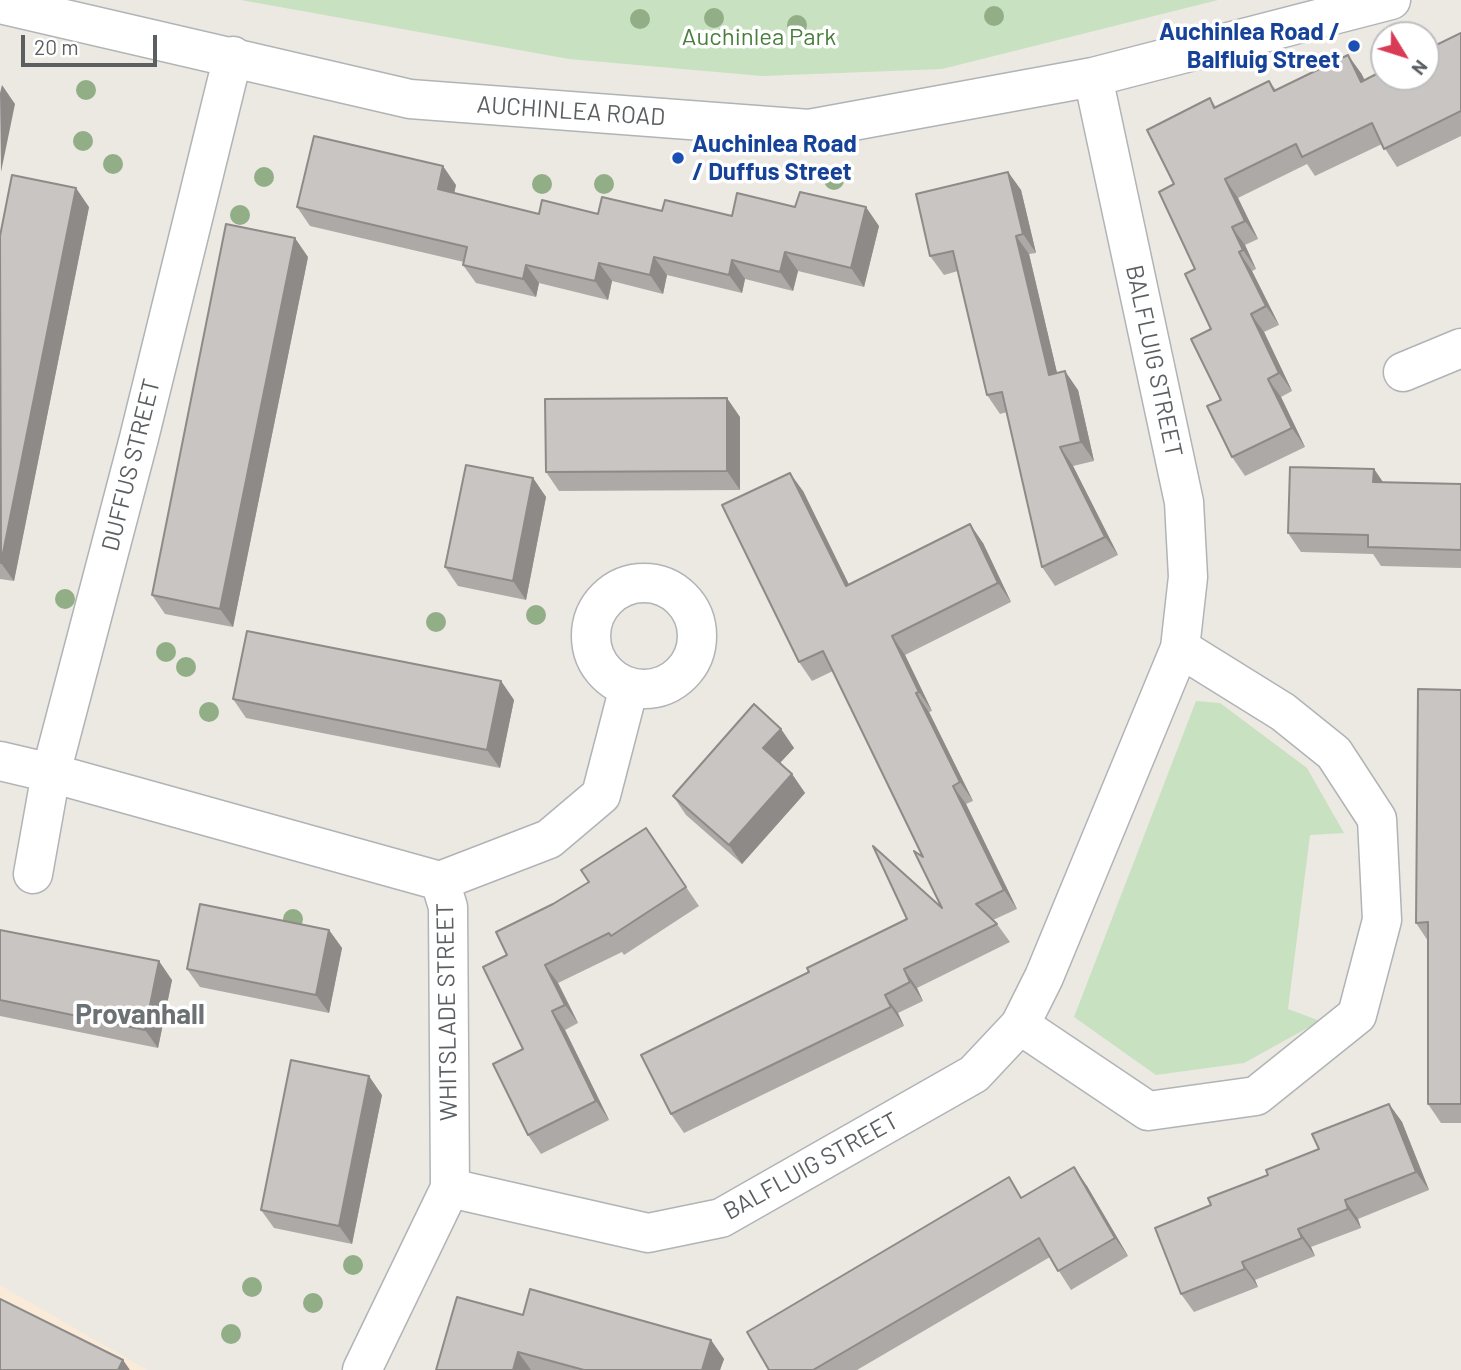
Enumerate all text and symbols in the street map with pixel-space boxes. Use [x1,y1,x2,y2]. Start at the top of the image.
place label: Auchinlea Road / Balfluig Street [1159,18,1340,74]
scale bar [24,21,161,65]
north arrow [1370,21,1440,91]
park label: Auchinlea Park [682,23,836,51]
text: 20 m [34,34,79,59]
marker: Auchinlea Road / Balfluig Street [1346,38,1362,54]
text: N [1407,56,1433,80]
street label: AUCHINLEA ROAD [476,90,666,132]
place label: Auchinlea Road / Duffus Street [692,130,857,186]
marker: Auchinlea Road / Duffus Street [670,150,686,166]
street label: BALFLUIG STREET [1120,262,1188,460]
street label: DUFFUS STREET [96,376,166,554]
street label: WHITSLADE STREET [431,903,463,1121]
district label: Provanhall [75,998,205,1032]
street label: BALFLUIG STREET [718,1106,904,1226]

